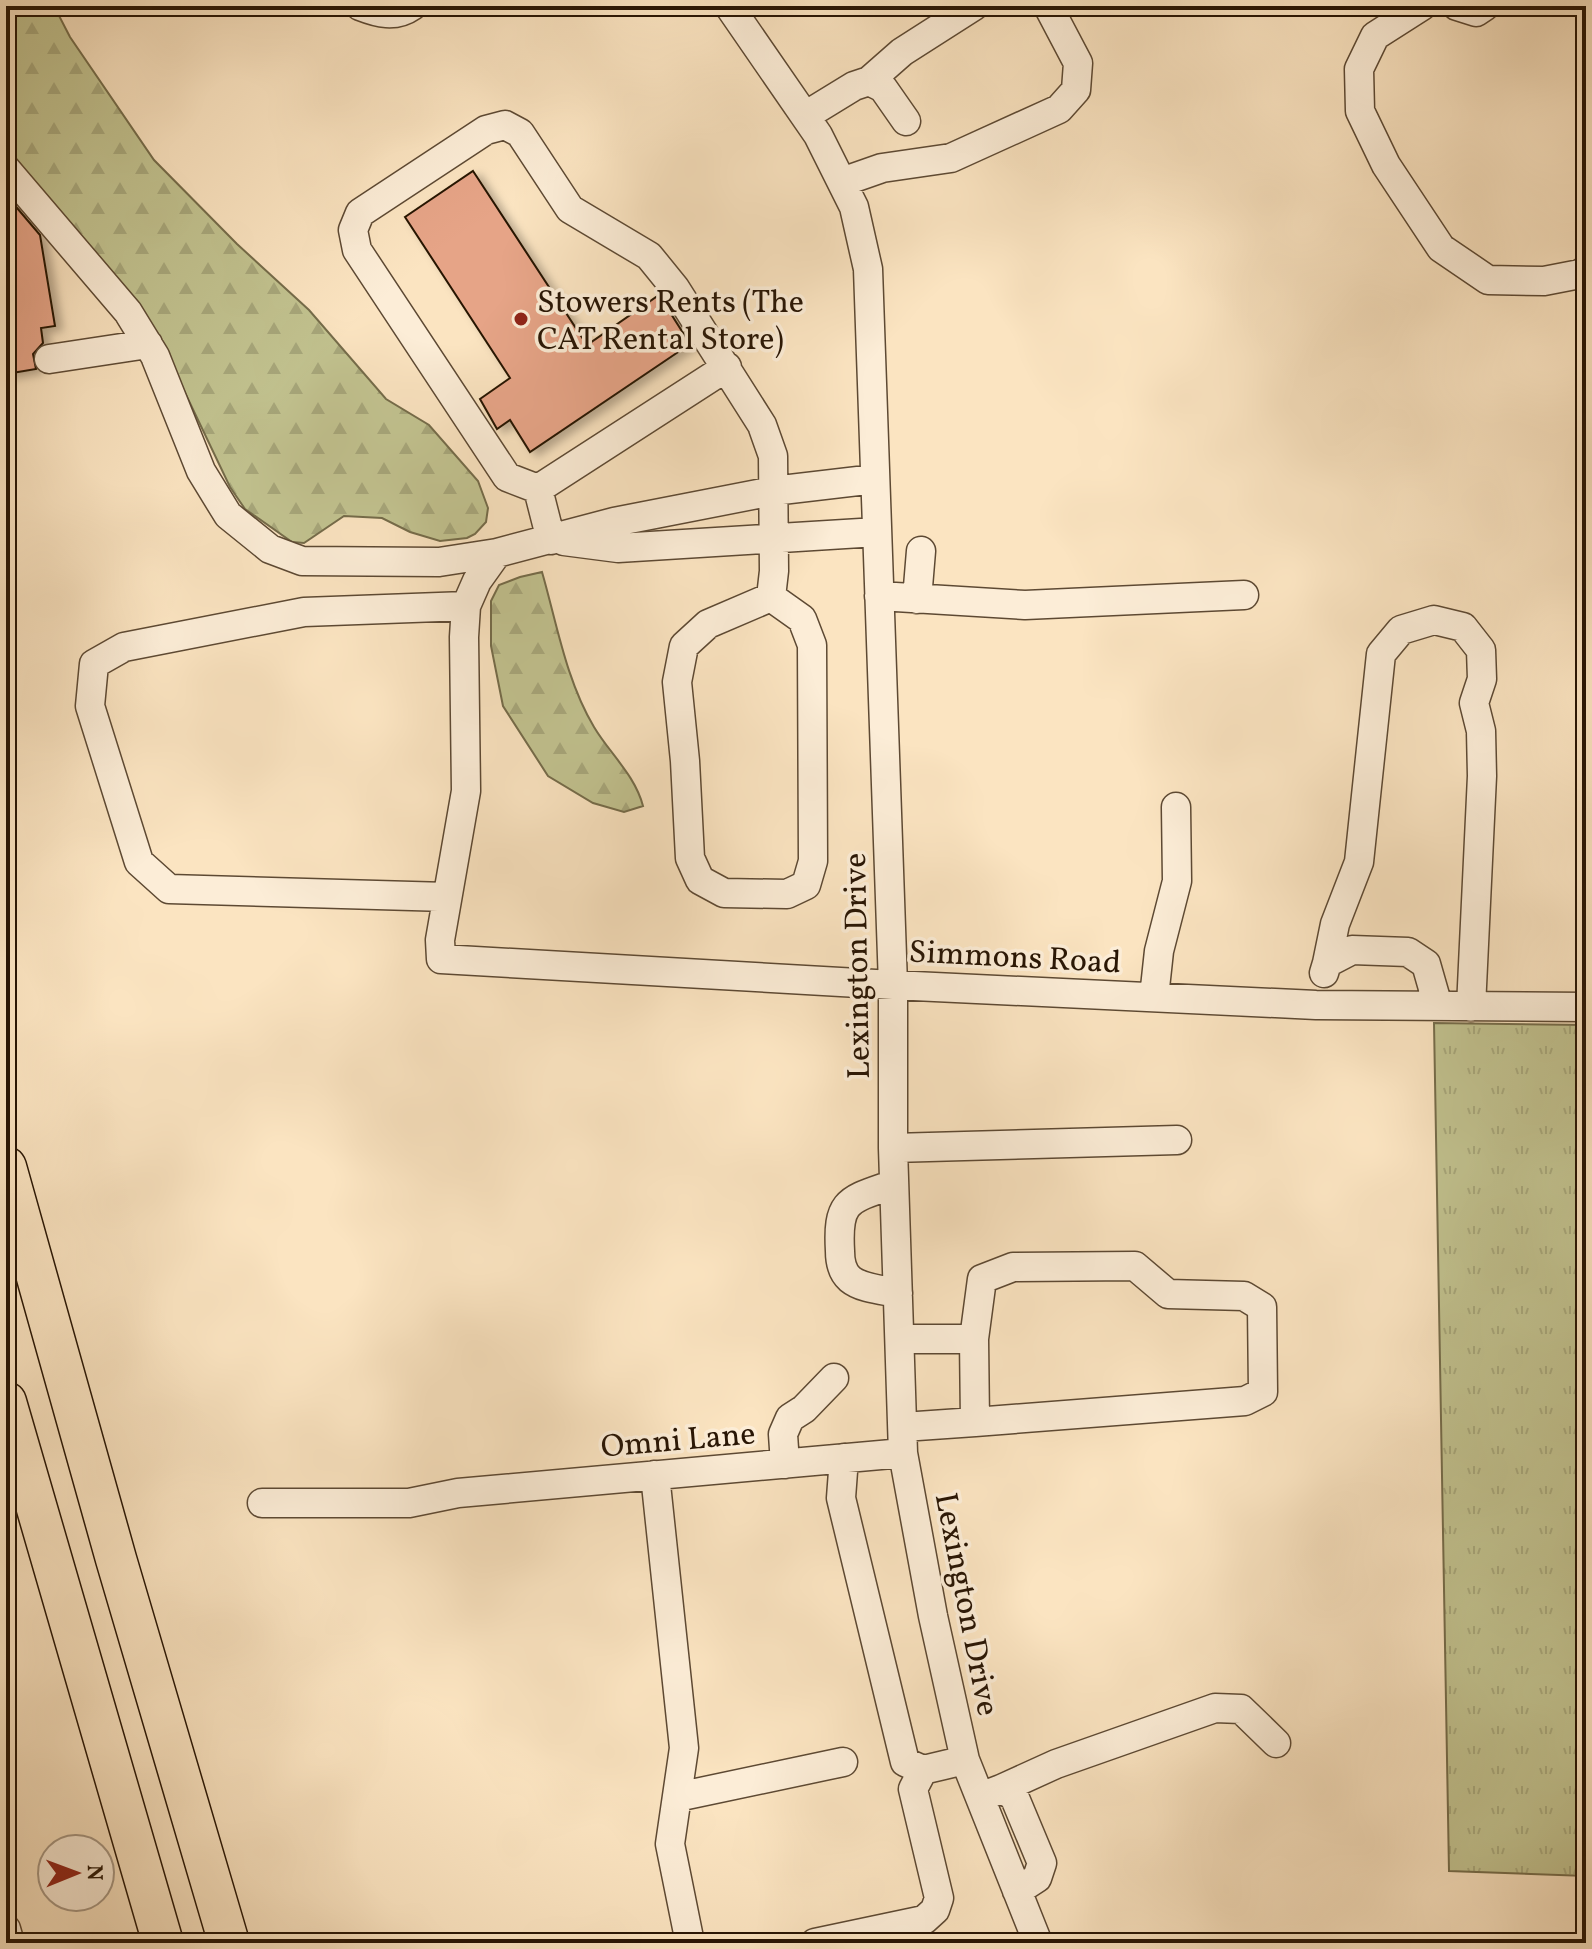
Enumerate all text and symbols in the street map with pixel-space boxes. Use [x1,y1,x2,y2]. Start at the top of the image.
place label: Stowers Rents (The CAT Rental Store) [537,282,804,363]
marker: Stowers Rents (The CAT Rental Store) [512,310,530,328]
street label: Lexington Drive [835,852,883,1080]
street label: Simmons Road [908,931,1122,987]
street label: Omni Lane [599,1413,757,1471]
street label: Lexington Drive [922,1489,1008,1720]
north arrow [36,1833,116,1913]
text: N [78,1864,109,1881]

